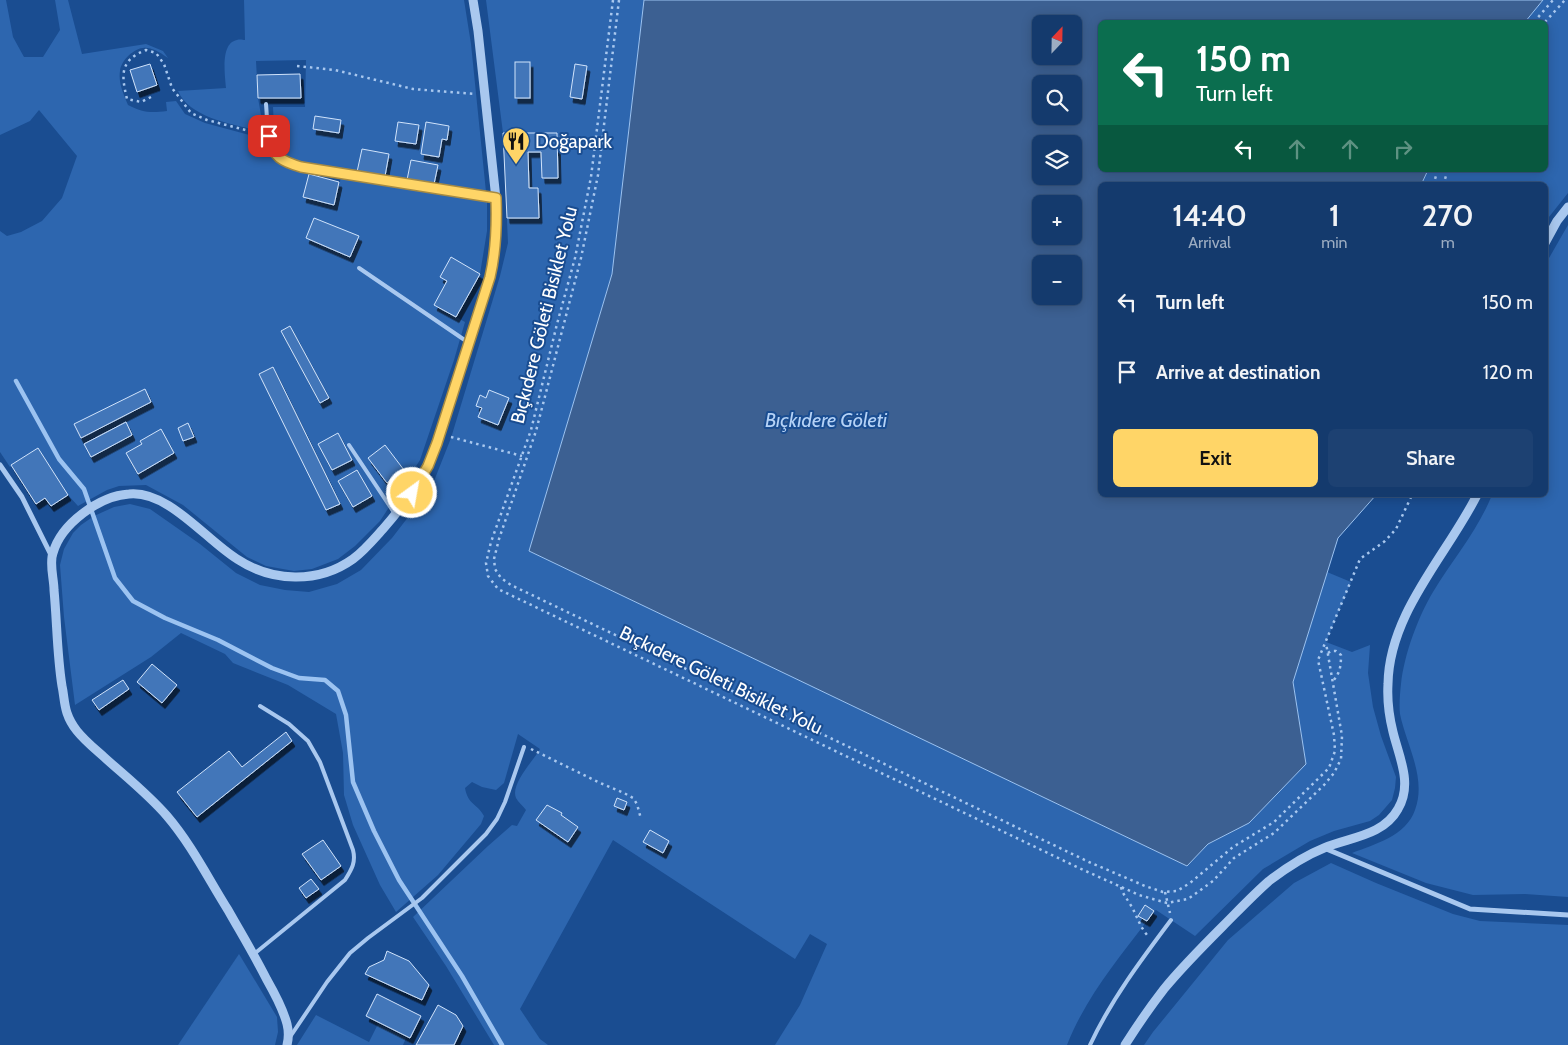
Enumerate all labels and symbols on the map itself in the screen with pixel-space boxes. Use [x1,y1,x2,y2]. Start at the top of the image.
north arrow [1032,15,1082,65]
pin [248,115,290,157]
restaurant icon: Doğapark [501,126,531,165]
place label: Doğapark [535,130,612,153]
street label: Bıçkıdere Göleti Bisiklet Yolu [506,204,582,426]
water label: Bıçkıdere Göleti [765,408,888,432]
position arrow [385,466,437,518]
street label: Bıçkıdere Göleti Bisiklet Yolu [616,621,826,739]

